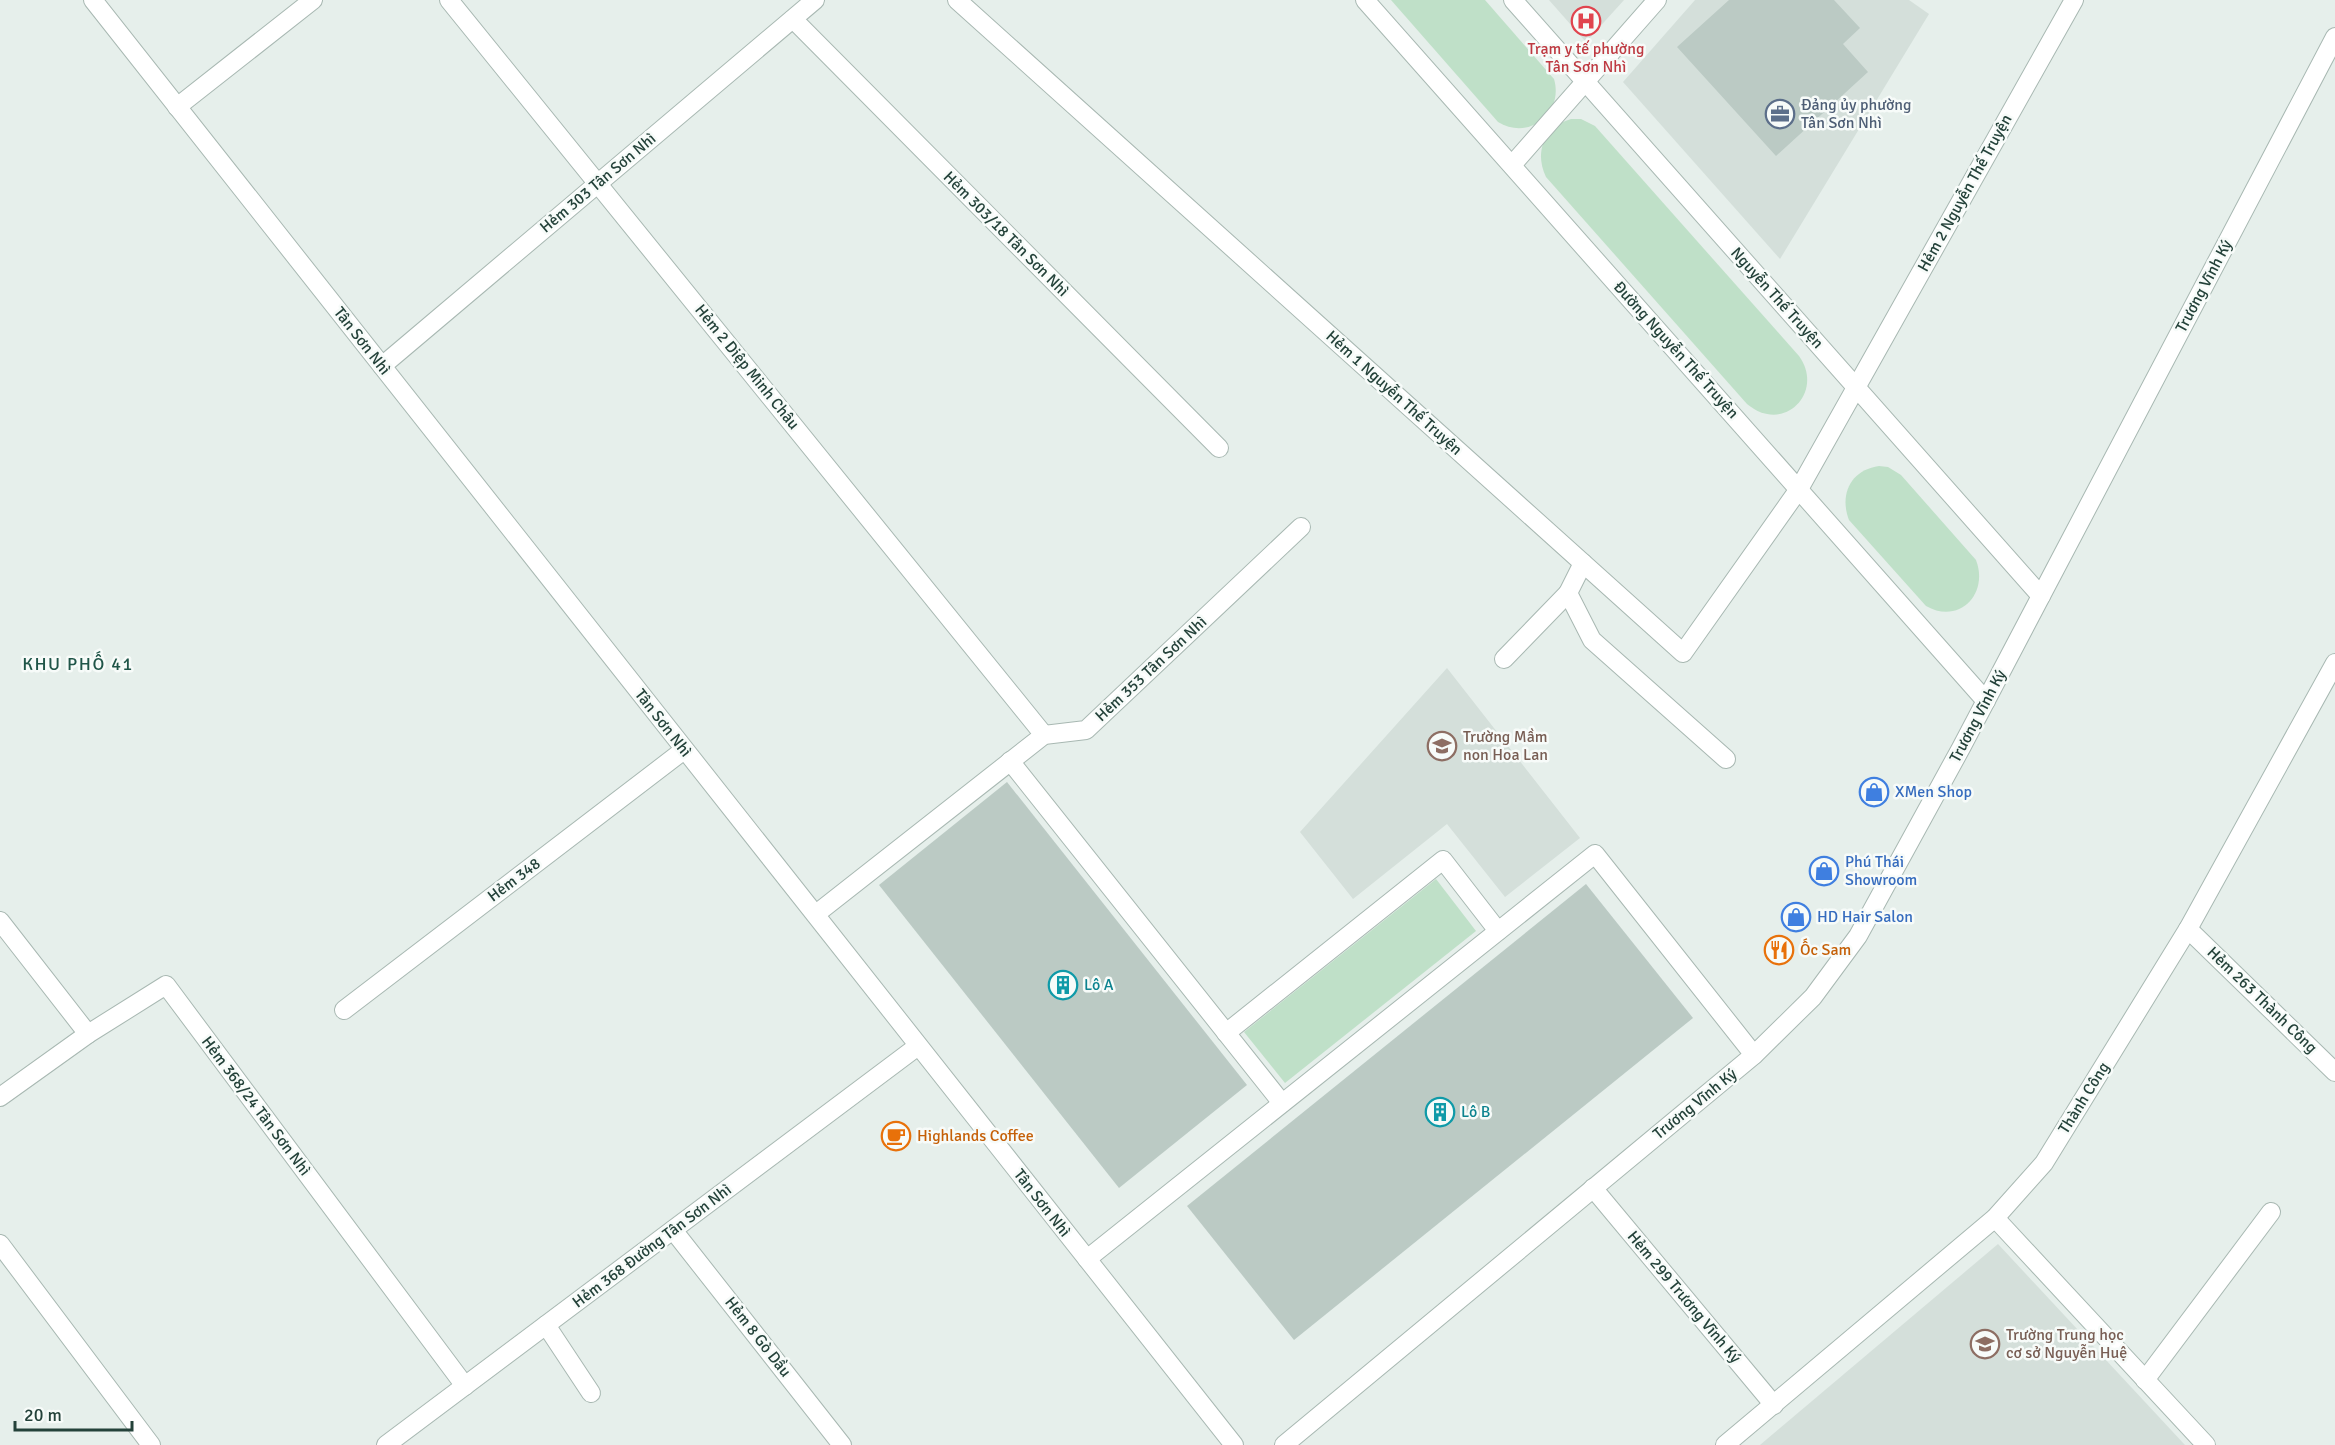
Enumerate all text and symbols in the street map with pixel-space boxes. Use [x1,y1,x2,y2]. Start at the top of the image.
hospital icon: Trạm y tế phường Tân Sơn Nhì [1570,5,1602,37]
place label: Trạm y tế phường Tân Sơn Nhì [1528,39,1644,77]
place label: Đảng ủy phường Tân Sơn Nhì [1801,95,1912,133]
office icon: Đảng ủy phường Tân Sơn Nhì [1764,98,1796,130]
street label: Hẻm 2 Nguyễn Thế Truyện [1913,111,2017,275]
street label: Hẻm 303 Tân Sơn Nhì [536,129,660,237]
street label: Hẻm 303/18 Tân Sơn Nhì [939,167,1073,301]
street label: Trương Vĩnh Ký [2171,236,2237,336]
street label: Nguyễn Thế Truyện [1726,243,1828,353]
street label: Đường Nguyễn Thế Truyện [1609,277,1743,423]
street label: Hẻm 2 Diệp Minh Châu [690,300,804,434]
street label: Tân Sơn Nhì [329,303,395,379]
street label: Hẻm 1 Nguyễn Thế Truyện [1322,326,1466,460]
street label: Hẻm 353 Tân Sơn Nhì [1091,612,1211,726]
district label: KHU PHỐ 41 [22,650,134,675]
street label: Trương Vĩnh Ký [1945,666,2011,766]
street label: Tân Sơn Nhì [630,685,696,761]
place label: Trường Mầm non Hoa Lan [1463,727,1548,765]
school or university icon: Trường Mầm non Hoa Lan [1426,730,1458,762]
shop icon: XMen Shop [1858,776,1890,808]
place label: XMen Shop [1895,782,1972,802]
place label: Phú Thái Showroom [1845,852,1917,890]
street label: Hẻm 348 [484,854,544,906]
shop icon: Phú Thái Showroom [1808,855,1840,887]
shop icon: HD Hair Salon [1780,901,1812,933]
place label: HD Hair Salon [1817,907,1913,927]
restaurant icon: Ốc Sam [1763,934,1795,966]
place label: Ốc Sam [1800,938,1851,960]
street label: Hẻm 263 Thành Công [2203,942,2321,1058]
building icon: Lô A [1047,969,1079,1001]
place label: Lô A [1084,975,1114,995]
street label: Hẻm 368/24 Tân Sơn Nhì [197,1032,315,1180]
street label: Thành Công [2054,1058,2114,1138]
street label: Trương Vĩnh Ký [1649,1064,1741,1144]
building icon: Lô B [1424,1096,1456,1128]
place label: Lô B [1461,1102,1490,1122]
cafe icon: Highlands Coffee [880,1120,912,1152]
place label: Highlands Coffee [917,1126,1034,1146]
street label: Tân Sơn Nhì [1009,1165,1075,1241]
street label: Hẻm 368 Đường Tân Sơn Nhì [569,1180,735,1312]
street label: Hẻm 299 Trương Vĩnh Ký [1623,1227,1746,1368]
street label: Hẻm 8 Gò Dầu [720,1293,796,1381]
place label: Trường Trung học cơ sở Nguyễn Huệ [2006,1325,2127,1363]
school or university icon: Trường Trung học cơ sở Nguyễn Huệ [1969,1328,2001,1360]
scale bar [15,1394,132,1432]
text: 20 m [24,1404,62,1426]

